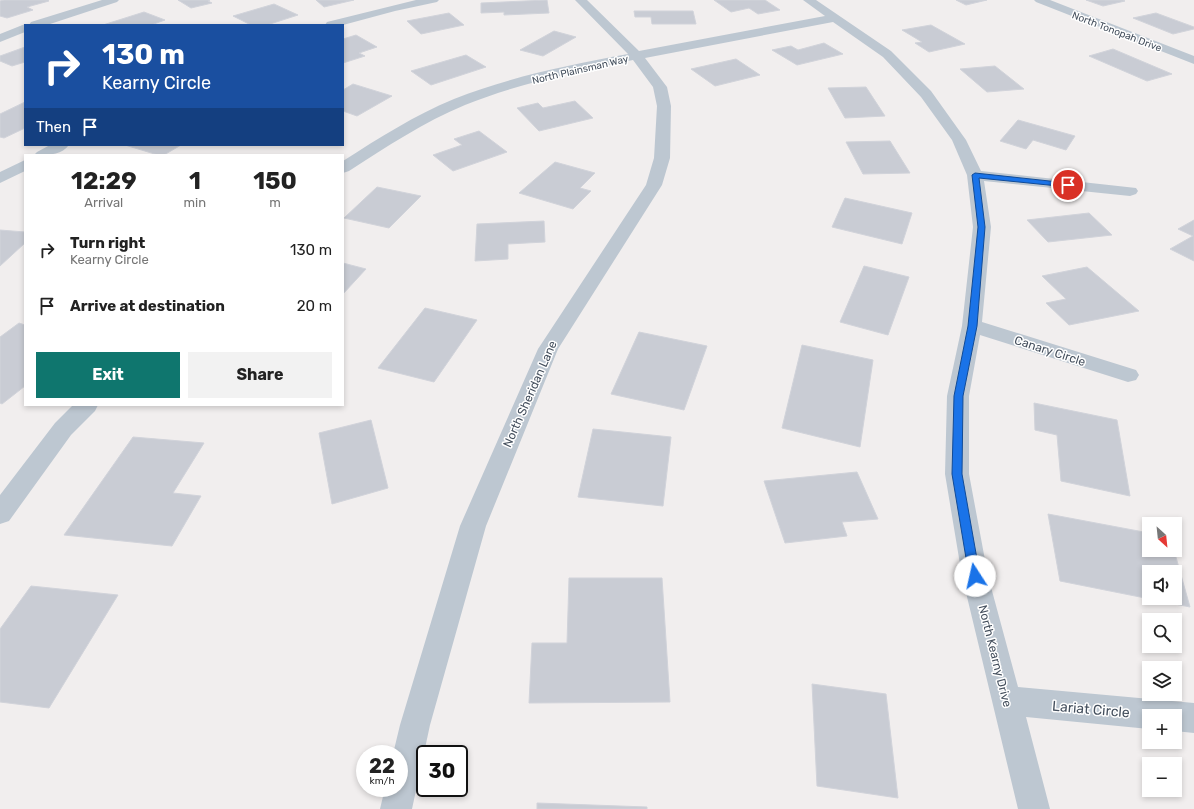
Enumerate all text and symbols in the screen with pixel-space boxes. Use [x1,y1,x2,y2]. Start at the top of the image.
street label: North Tonopah Drive [1070,9,1164,55]
text: 130 m [102,38,185,71]
icon: right [36,40,88,92]
street label: North Plainsman Way [531,53,630,87]
text: Kearny Circle [102,72,211,94]
icon: arrive [79,116,101,138]
text: Then [36,118,71,136]
text: 12:29 [71,167,137,195]
text: 1 [189,167,201,195]
text: 150 [253,167,297,195]
pin [1051,168,1085,202]
icon: arrive [1057,174,1079,196]
text: Arrival [84,195,123,210]
text: min [184,195,206,210]
text: m [269,195,281,210]
text: Turn right [70,234,145,252]
icon: right [36,239,58,261]
text: 130 m [290,241,332,259]
text: Kearny Circle [70,252,149,267]
icon: arrive [36,295,58,317]
text: Arrive at destination [70,297,225,315]
text: 20 m [297,297,332,315]
street label: Canary Circle [1013,333,1088,369]
street label: North Sheridan Lane [500,338,560,449]
button: Exit [36,352,180,398]
button: Share [188,352,332,398]
north arrow [1142,517,1182,557]
map controls [1142,517,1182,797]
position arrow [954,555,996,597]
button: sound [1142,565,1182,605]
street label: North Kearny Drive [976,604,1015,709]
button: search [1142,613,1182,653]
button: layers [1142,661,1182,701]
street label: Lariat Circle [1051,698,1131,721]
button: + [1142,709,1182,749]
speed limit sign: 30 [416,745,468,797]
text: 22 [369,754,395,778]
button: − [1142,757,1182,797]
text: km/h [370,775,394,787]

